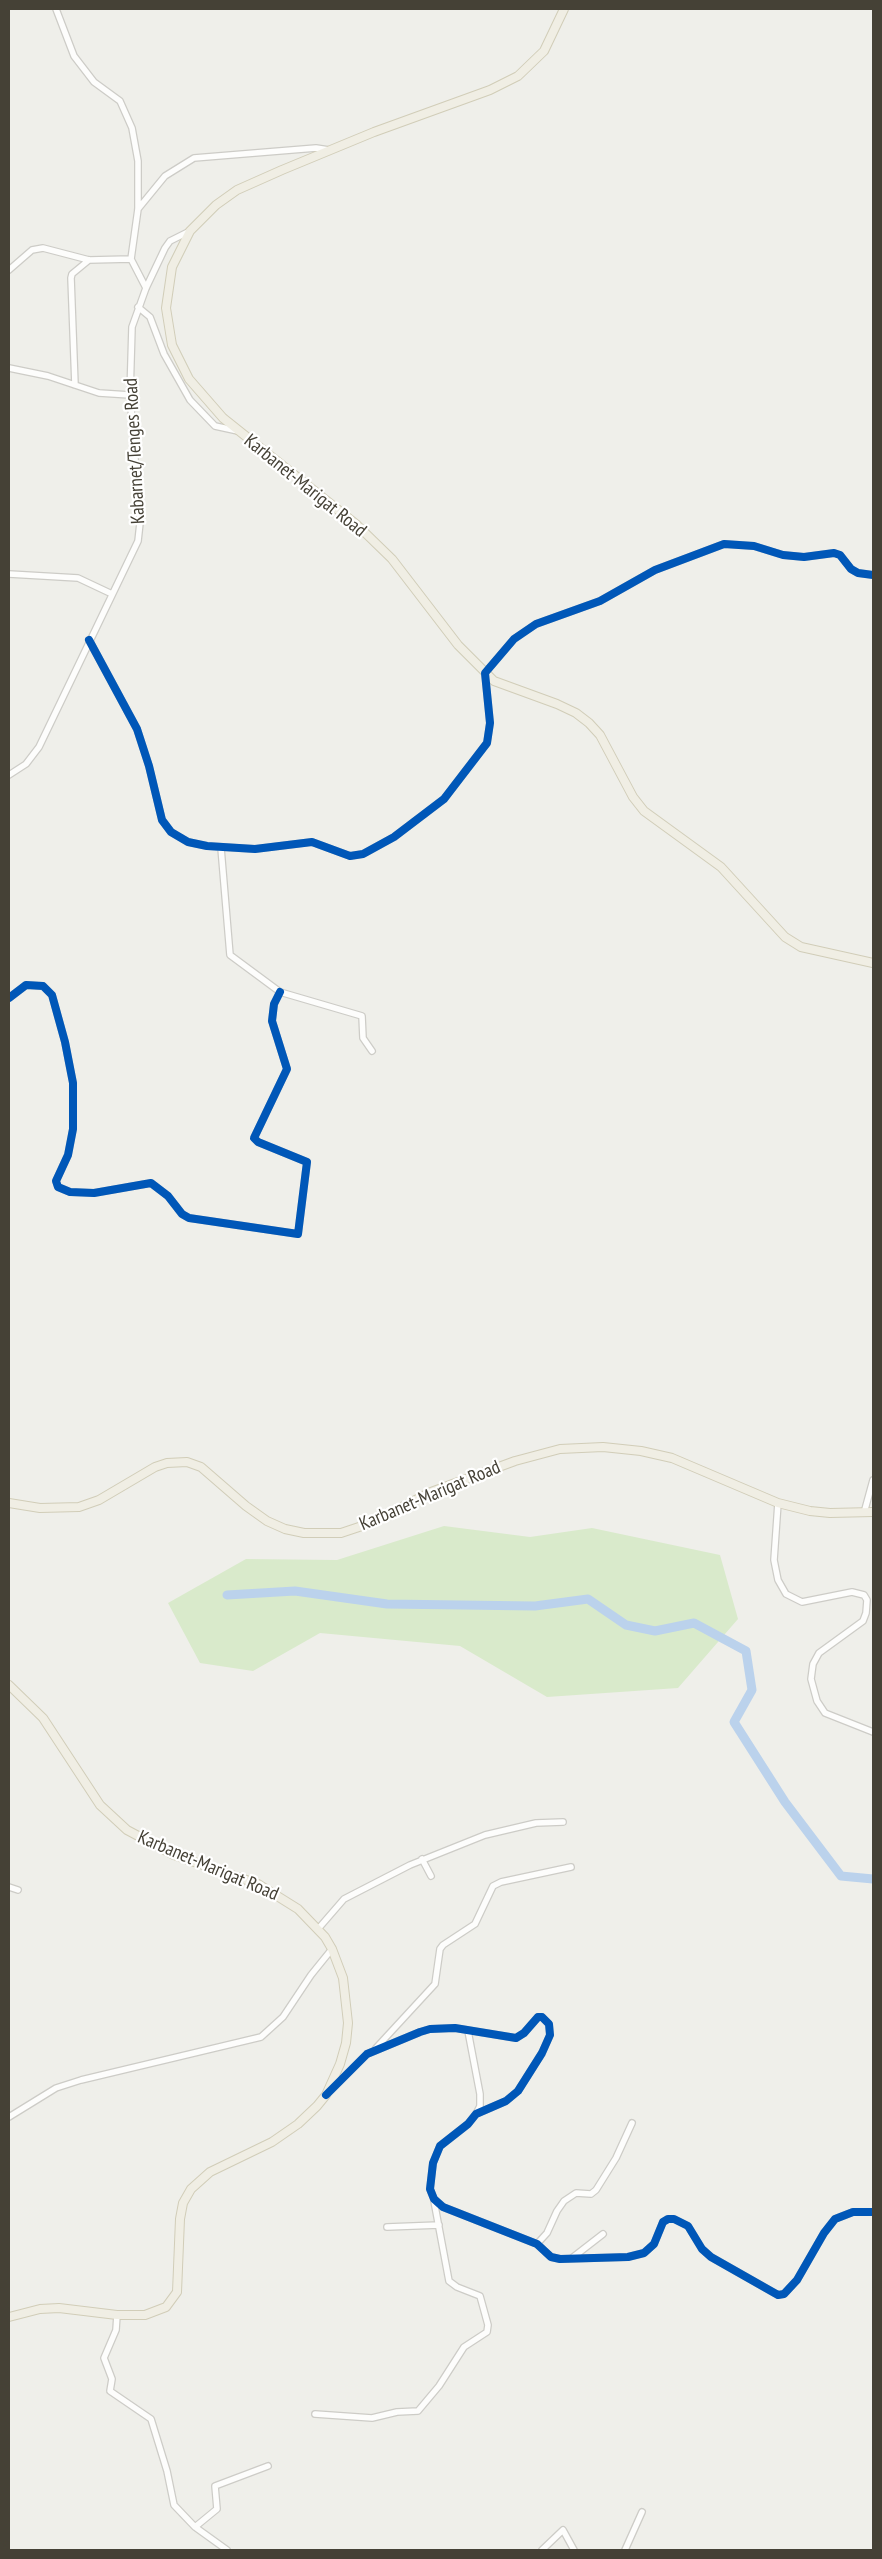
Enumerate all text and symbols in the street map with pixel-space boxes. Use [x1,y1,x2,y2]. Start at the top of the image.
street label: Kabarnet/Tenges Road [120,377,150,525]
street label: Karbanet-Marigat Road [239,430,371,542]
street label: Karbanet-Marigat Road [356,1456,504,1536]
street label: Karbanet-Marigat Road [134,1826,282,1906]

